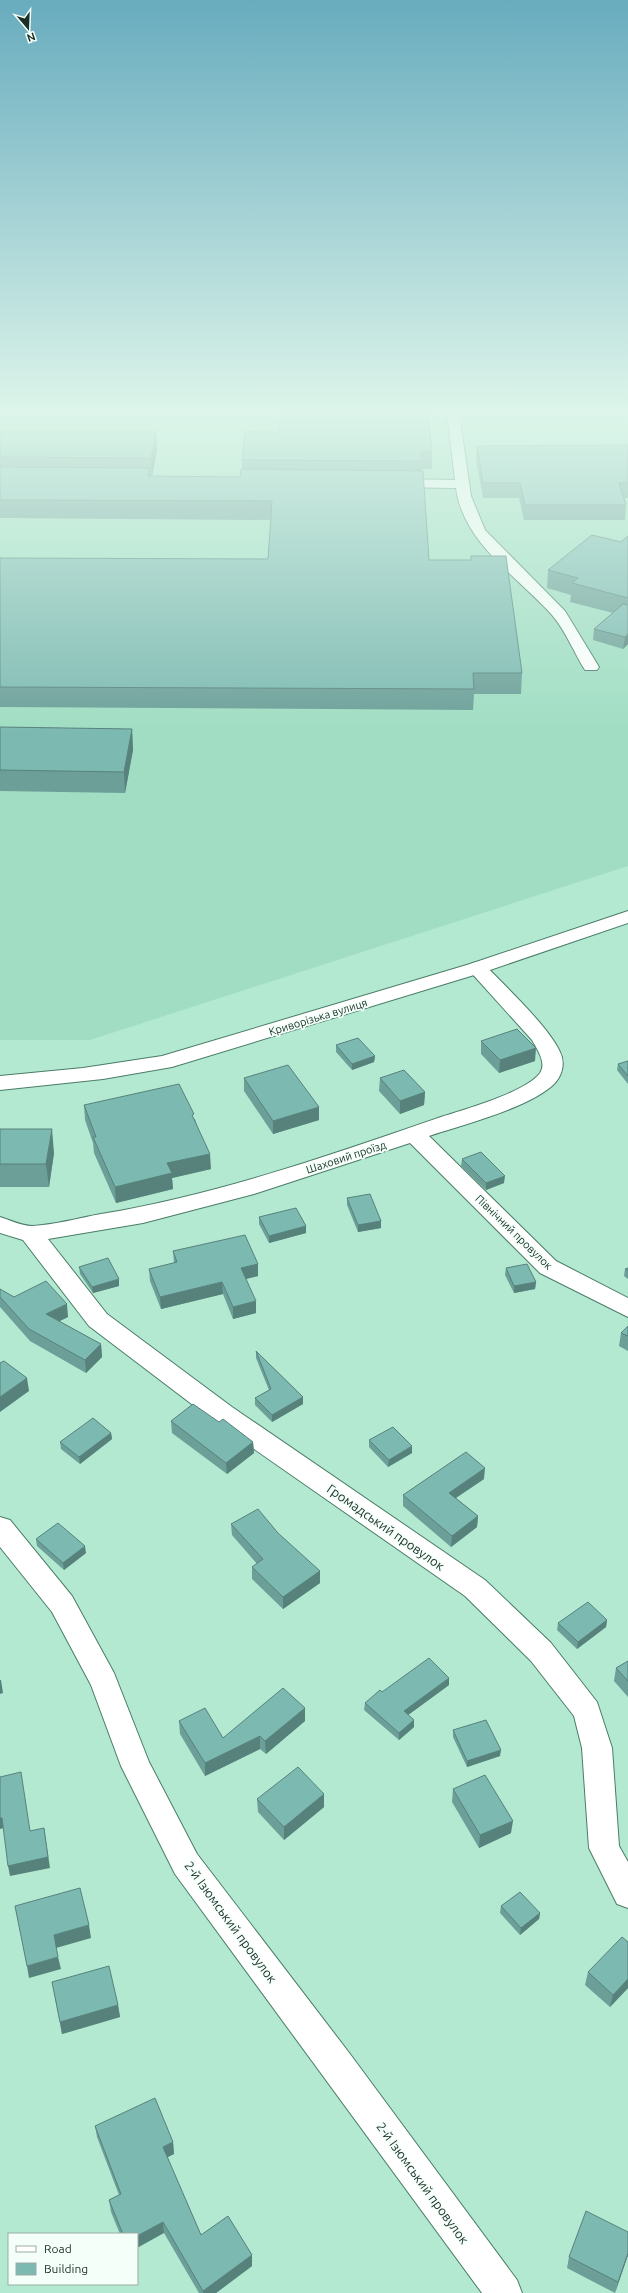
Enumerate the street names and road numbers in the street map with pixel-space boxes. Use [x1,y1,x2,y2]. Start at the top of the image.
street label: Криворізька вулиця [267,996,369,1038]
street label: Шаховий проїзд [304,1138,388,1176]
street label: Північний провулок [473,1192,555,1272]
street label: Громадський провулок [325,1481,448,1573]
street label: 2-й Ізюмський провулок [182,1859,280,1986]
street label: 2-й Ізюмський провулок [374,2120,472,2247]

